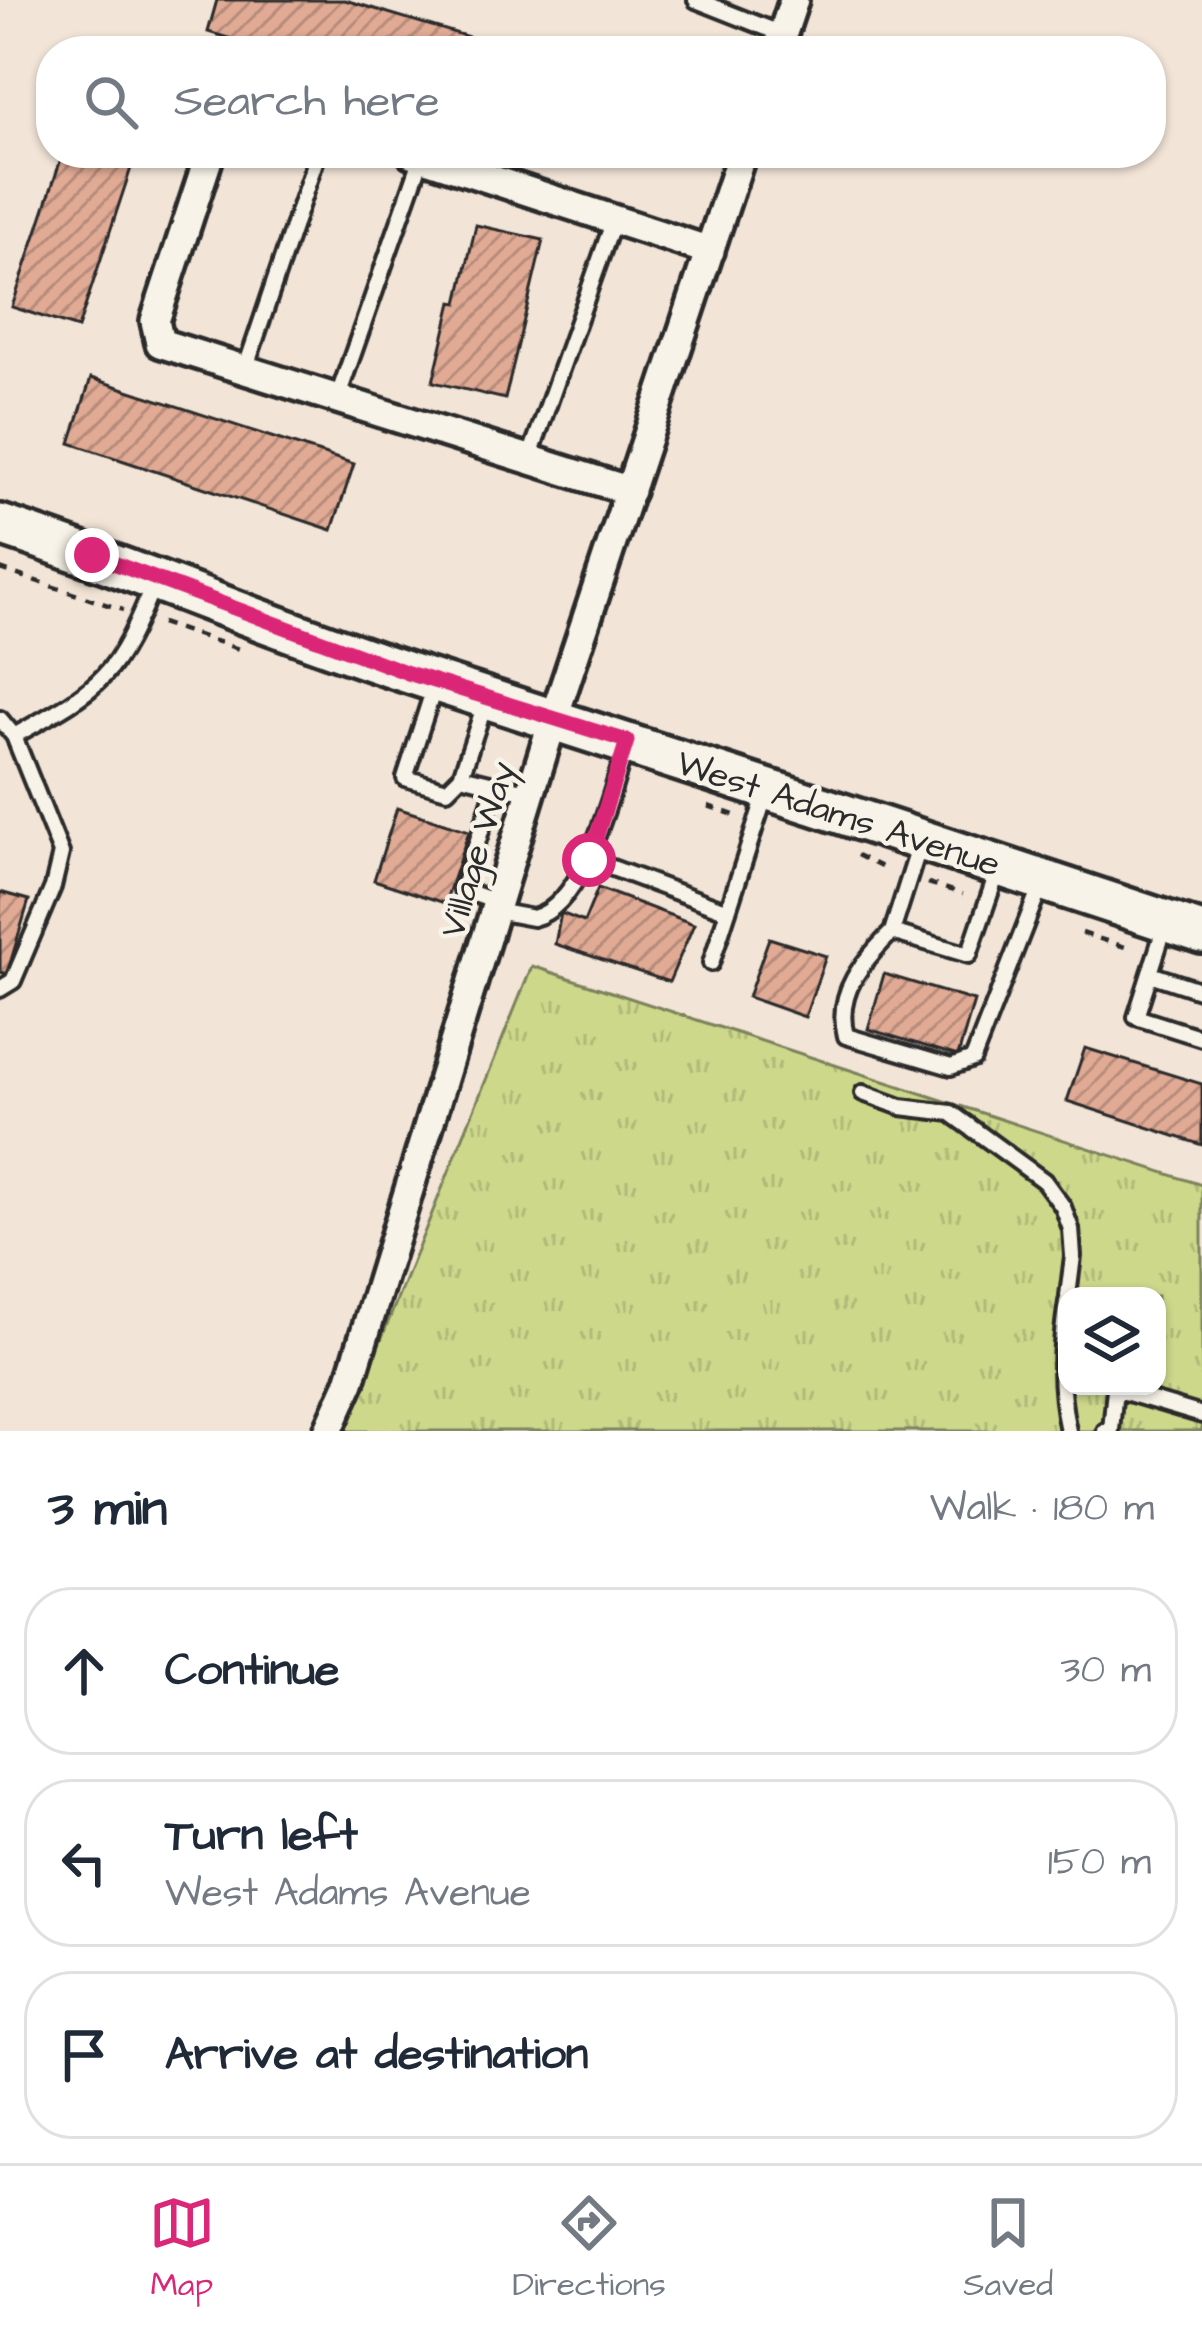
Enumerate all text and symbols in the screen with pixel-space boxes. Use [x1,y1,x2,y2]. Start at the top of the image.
search box [36,36,1166,168]
icon: search [78,69,144,135]
text: Search here [174,71,440,133]
route end [65,528,119,582]
street label: West Adams Avenue [670,738,1007,891]
street label: Village Way [427,755,530,945]
route start [562,833,616,887]
map controls [1058,1287,1166,1395]
button: layers [1058,1287,1166,1395]
text: 3 min [48,1474,167,1545]
text: Walk · 180 m [930,1482,1154,1536]
icon: ahead [51,1638,117,1704]
text: Continue [165,1640,339,1702]
text: 30 m [1061,1644,1151,1698]
text: Turn left [165,1805,358,1867]
icon: left [51,1830,117,1896]
text: 150 m [1048,1836,1151,1890]
text: West Adams Avenue [165,1867,531,1921]
icon: arrive [51,2022,117,2088]
text: Arrive at destination [165,2024,588,2086]
tab: Map [149,2190,215,2308]
tab: Directions [512,2190,666,2308]
tab: Saved [963,2190,1053,2308]

